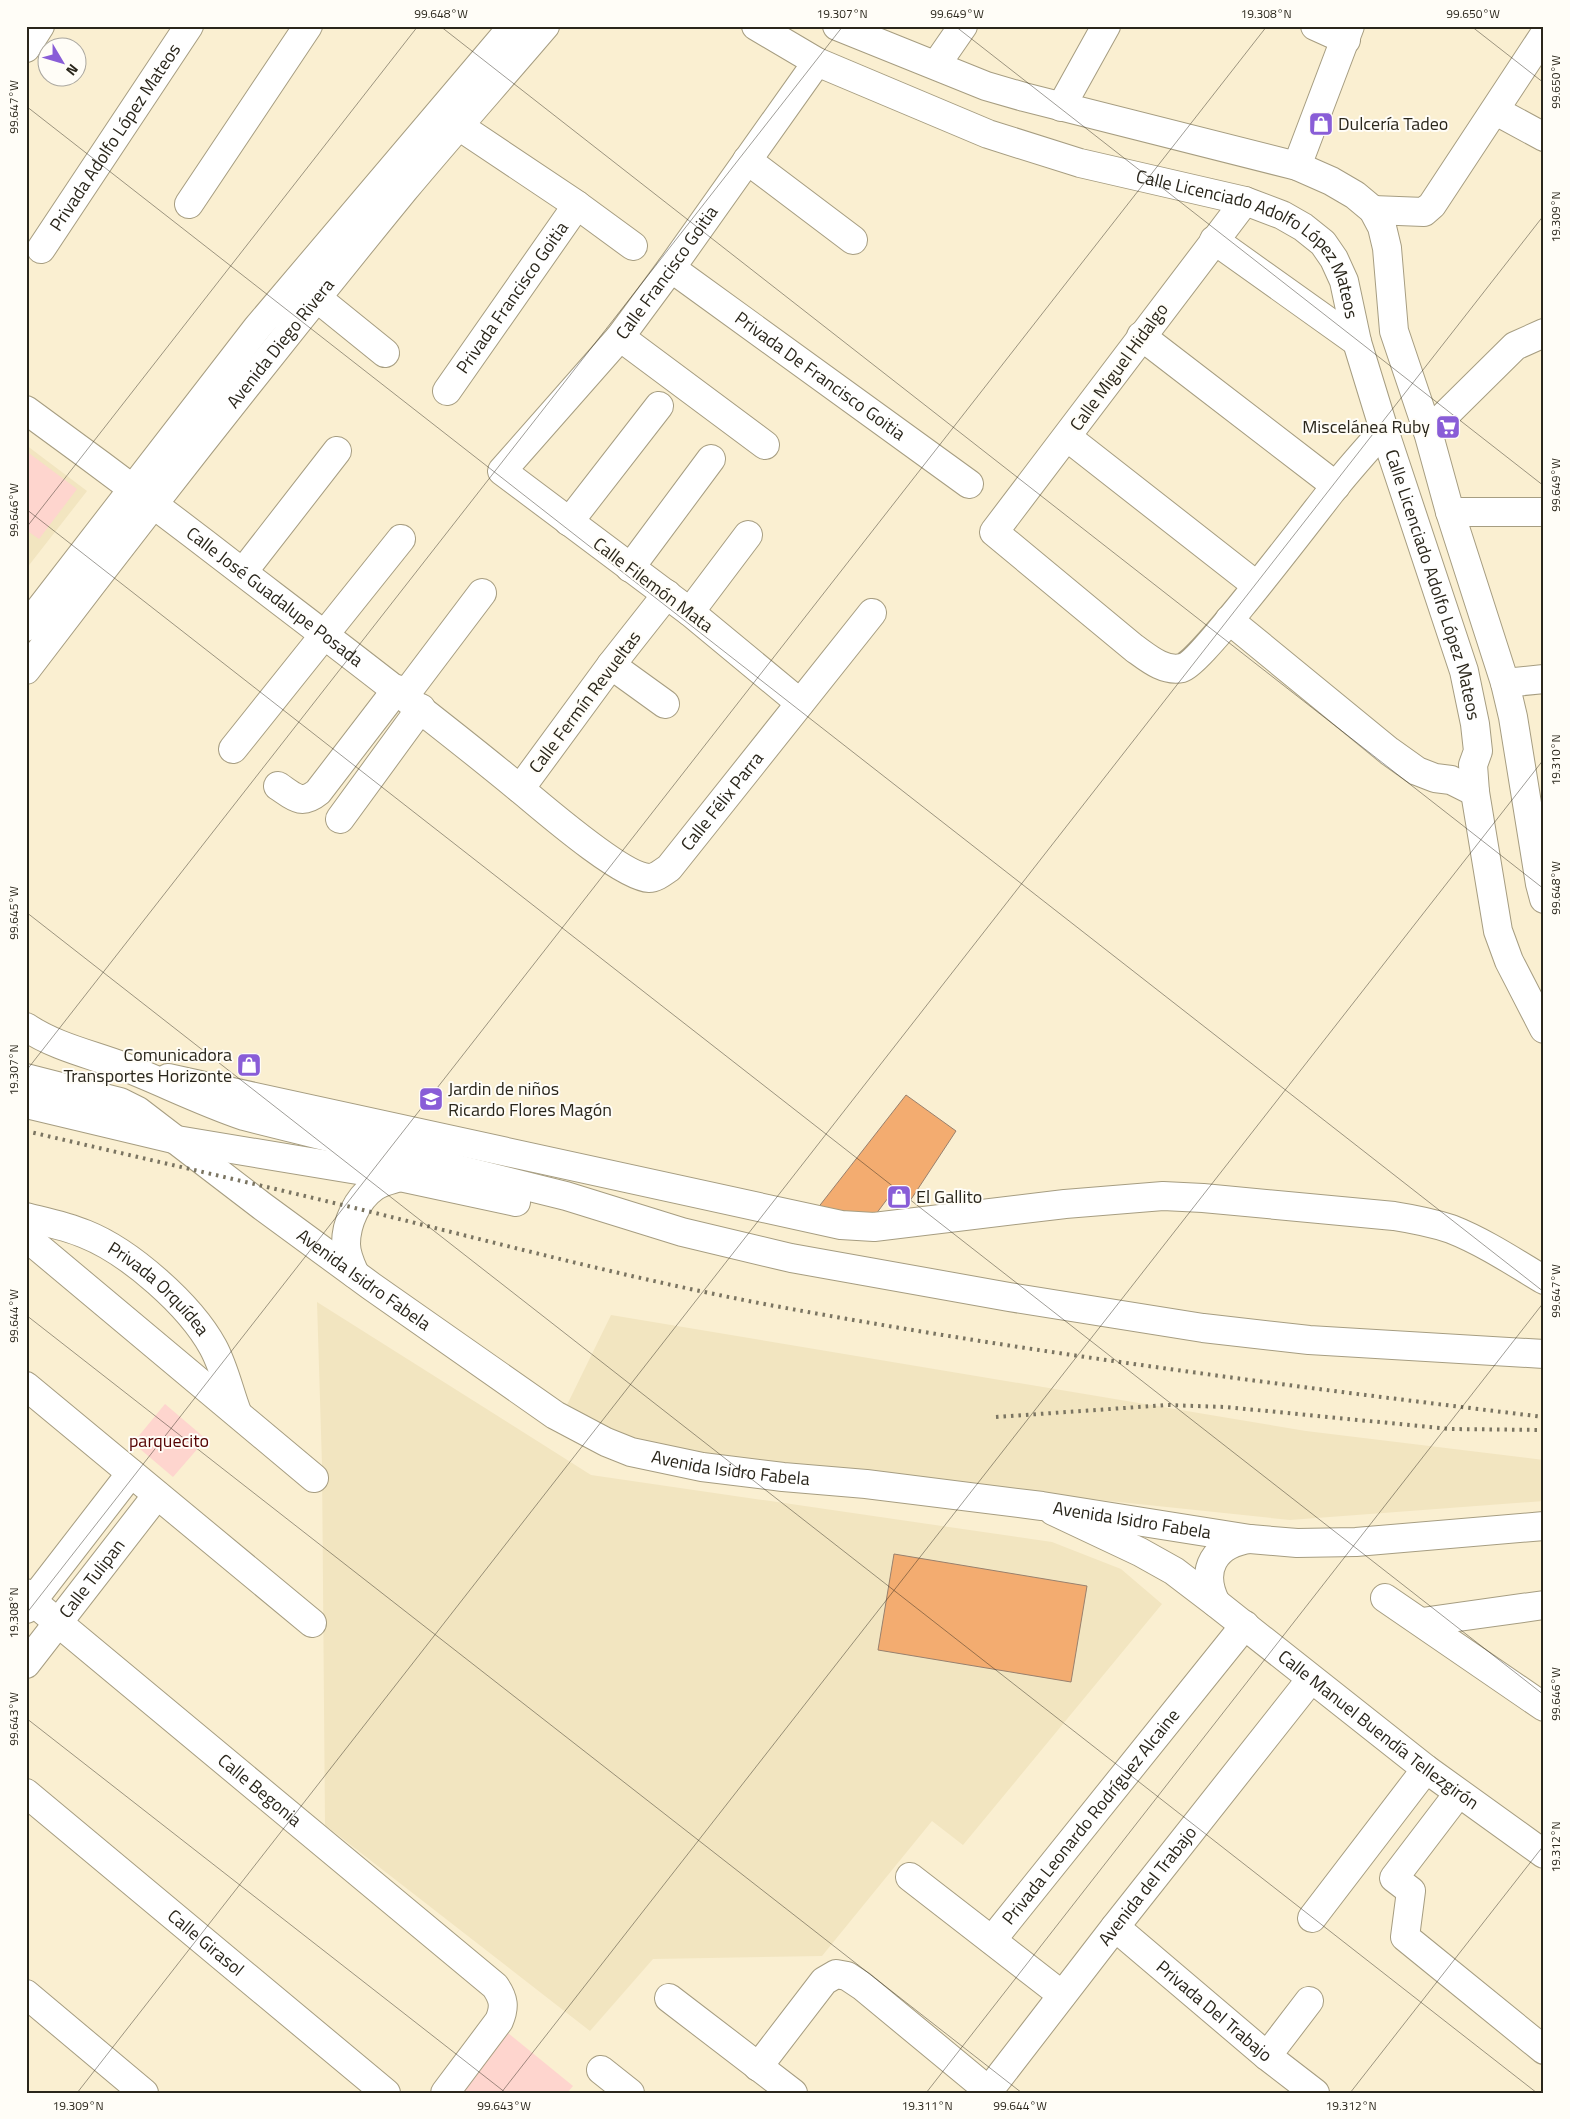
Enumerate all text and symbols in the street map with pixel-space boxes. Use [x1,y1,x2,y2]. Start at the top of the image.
text: 99.648°W [414,4,468,23]
text: 19.307°N [816,4,868,23]
text: 99.649°W [930,4,984,23]
text: 19.308°N [1240,4,1292,23]
text: 99.650°W [1446,4,1500,23]
north arrow [38,38,88,88]
street label: Privada Adolfo López Mateos [43,38,187,236]
text: 99.650°W [1546,55,1565,109]
text: N [61,60,84,81]
text: 99.647°W [4,80,23,134]
place label: Dulcería Tadeo [1338,110,1448,137]
shop icon: Dulcería Tadeo [1308,111,1334,137]
street label: Calle Licenciado Adolfo López Mateos [1133,162,1366,321]
text: 19.309°N [1546,191,1565,243]
street label: Calle Francisco Goitia [609,200,724,345]
street label: Privada Francisco Goitia [449,216,575,379]
street label: Avenida Diego Rivera [220,272,340,414]
street label: Calle Miguel Hidalgo [1063,297,1174,436]
street label: Privada De Francisco Goitia [729,305,911,447]
place label: Miscelánea Ruby [1302,413,1430,440]
supermarket icon: Miscelánea Ruby [1435,414,1461,440]
street label: Calle Licenciado Adolfo López Mateos [1378,446,1488,722]
text: 99.649°W [1546,458,1565,512]
text: 99.646°W [4,483,23,537]
street label: Calle José Guadalupe Posada [181,520,369,673]
street label: Calle Filemón Mata [587,530,719,639]
street label: Calle Fermín Revueltas [522,625,647,779]
text: 19.310°N [1546,734,1565,786]
street label: Calle Félix Parra [674,746,770,856]
text: 99.648°W [1546,861,1565,915]
text: 99.645°W [4,886,23,940]
place label: Comunicadora Transportes Horizonte [63,1041,232,1089]
text: 19.307°N [4,1044,23,1096]
shop icon: Comunicadora Transportes Horizonte [236,1052,262,1078]
place label: Jardin de niños Ricardo Flores Magón [448,1075,612,1123]
school or university icon: Jardin de niños Ricardo Flores Magón [418,1086,444,1112]
place label: El Gallito [916,1183,982,1210]
shop icon: El Gallito [886,1184,912,1210]
street label: Avenida Isidro Fabela [291,1222,437,1337]
street label: Privada Orquídea [103,1234,216,1341]
text: 99.647°W [1546,1264,1565,1318]
text: 99.644°W [4,1289,23,1343]
park label: parquecito [129,1427,209,1454]
street label: Avenida Isidro Fabela [649,1443,811,1492]
street label: Avenida Isidro Fabela [1051,1494,1213,1546]
street label: Calle Tulipan [52,1533,131,1624]
text: 19.308°N [4,1587,23,1639]
street label: Calle Manuel Buendía Tellezgirón [1272,1643,1485,1816]
text: 99.646°W [1546,1667,1565,1721]
text: 99.643°W [4,1692,23,1746]
street label: Privada Leonardo Rodríguez Alcaine [995,1703,1186,1930]
street label: Calle Begonia [212,1747,308,1833]
street label: Avenida del Trabajo [1091,1820,1203,1951]
text: 19.312°N [1546,1821,1565,1873]
street label: Calle Girasol [162,1902,250,1982]
street label: Privada Del Trabajo [1150,1954,1278,2068]
text: 19.309°N [52,2096,104,2115]
text: 99.643°W [477,2096,531,2115]
text: 19.311°N [901,2096,953,2115]
text: 99.644°W [993,2096,1047,2115]
text: 19.312°N [1325,2096,1377,2115]

